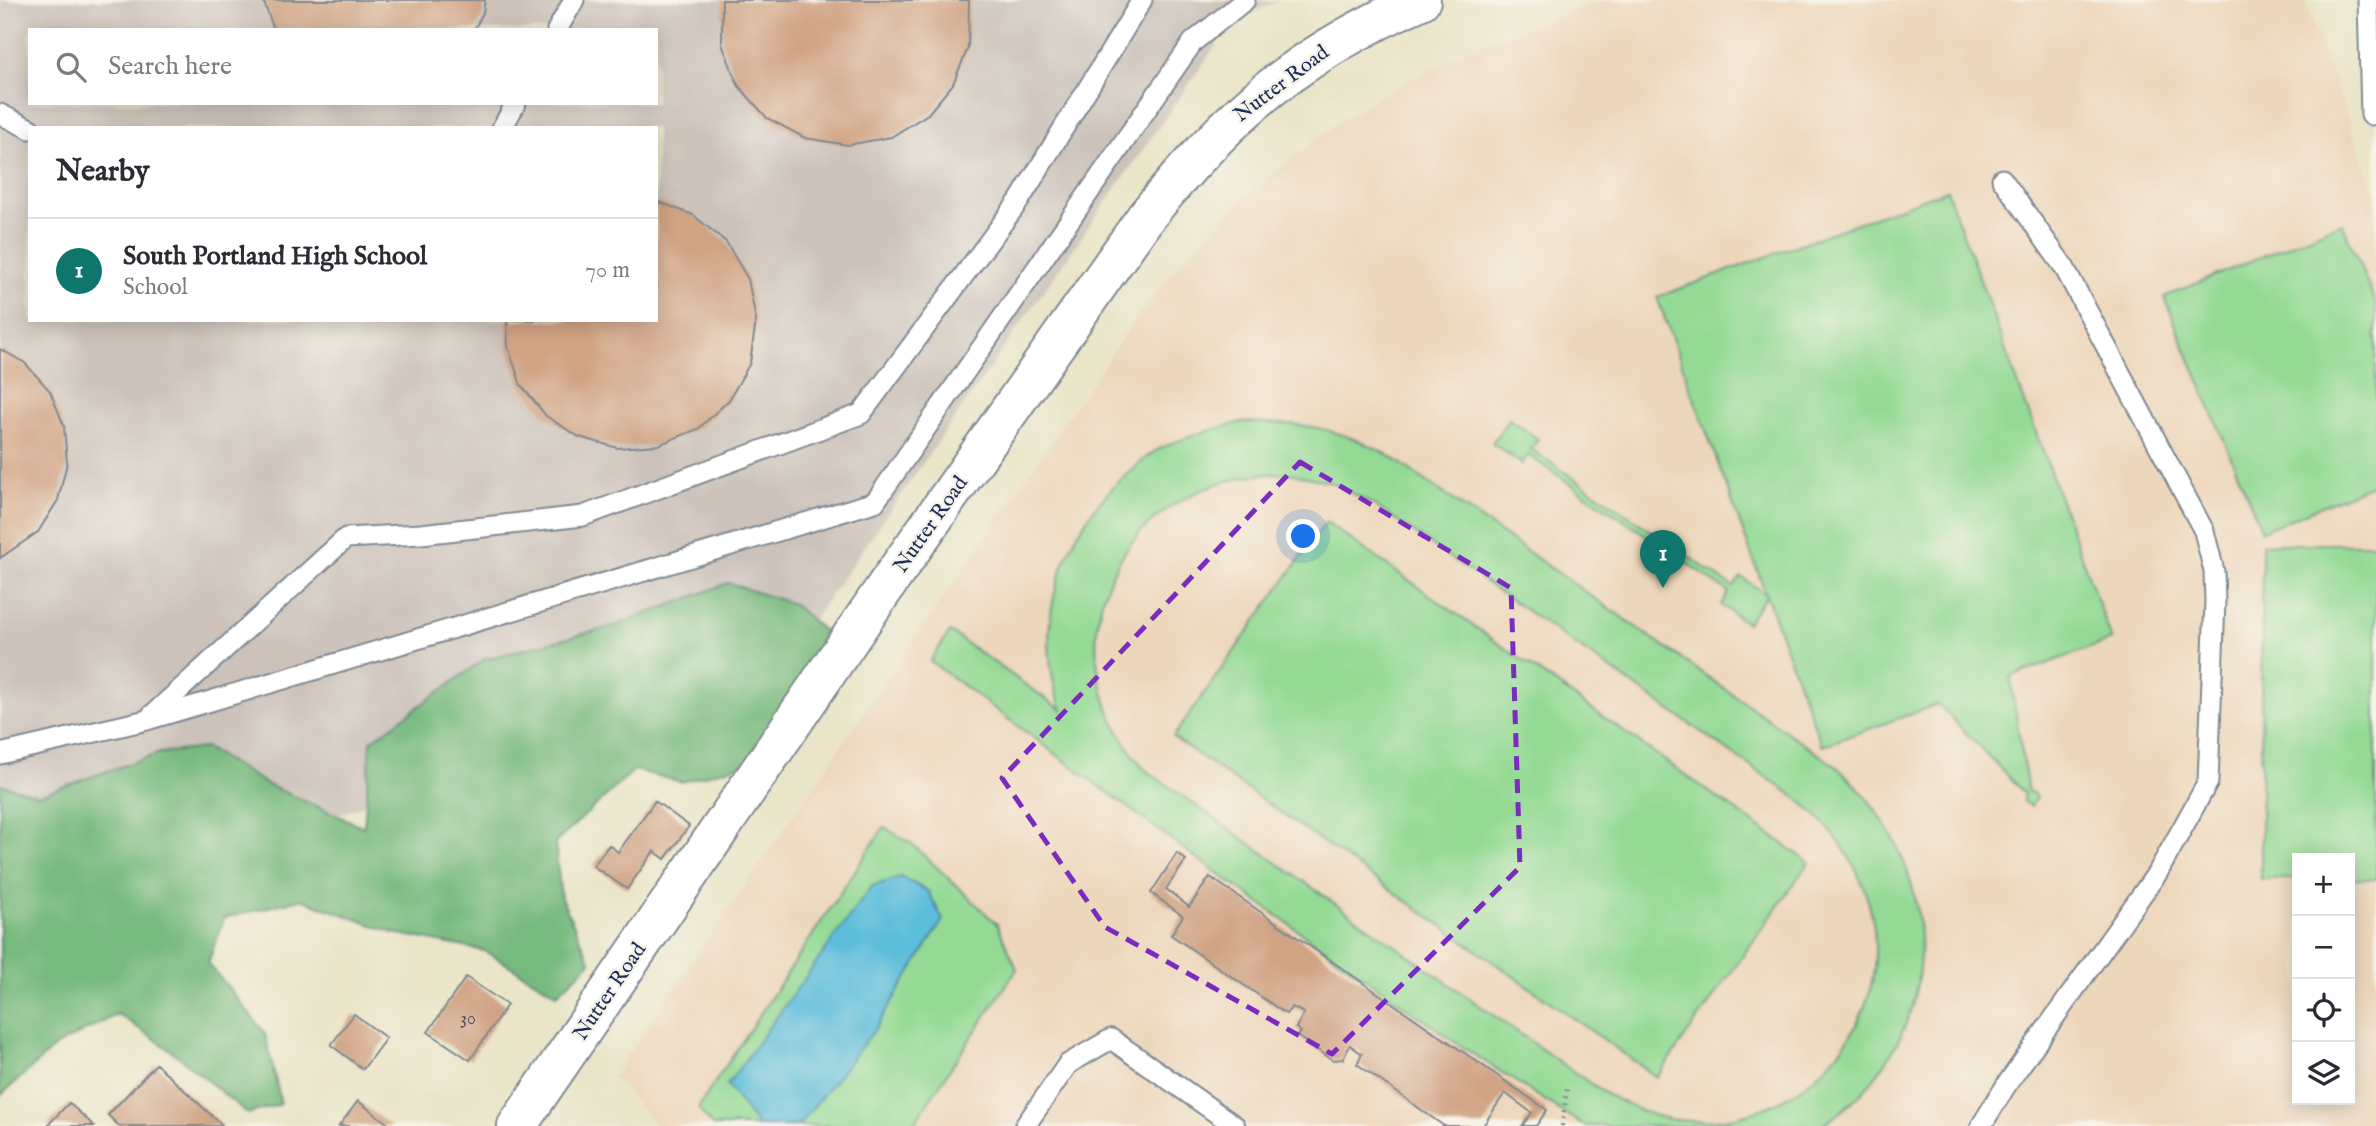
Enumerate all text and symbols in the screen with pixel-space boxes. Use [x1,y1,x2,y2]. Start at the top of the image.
search box [28,28,658,105]
street label: Nutter Road [1229,39,1336,129]
icon: search [52,48,90,86]
text: Search here [108,50,232,83]
text: Nearby [56,153,149,191]
text: South Portland High School [123,240,427,273]
text: 1 [75,256,83,285]
text: 70 m [585,256,630,285]
text: School [123,273,188,302]
street label: Nutter Road [888,470,975,579]
your location [1286,519,1320,553]
pin: 1 [1640,530,1686,588]
map controls [2292,853,2355,1105]
button: + [2292,853,2355,916]
button: − [2292,916,2355,979]
street label: Nutter Road [568,937,653,1046]
button: locate [2292,979,2355,1042]
house number: 30 [460,1008,476,1031]
button: layers [2292,1042,2355,1105]

